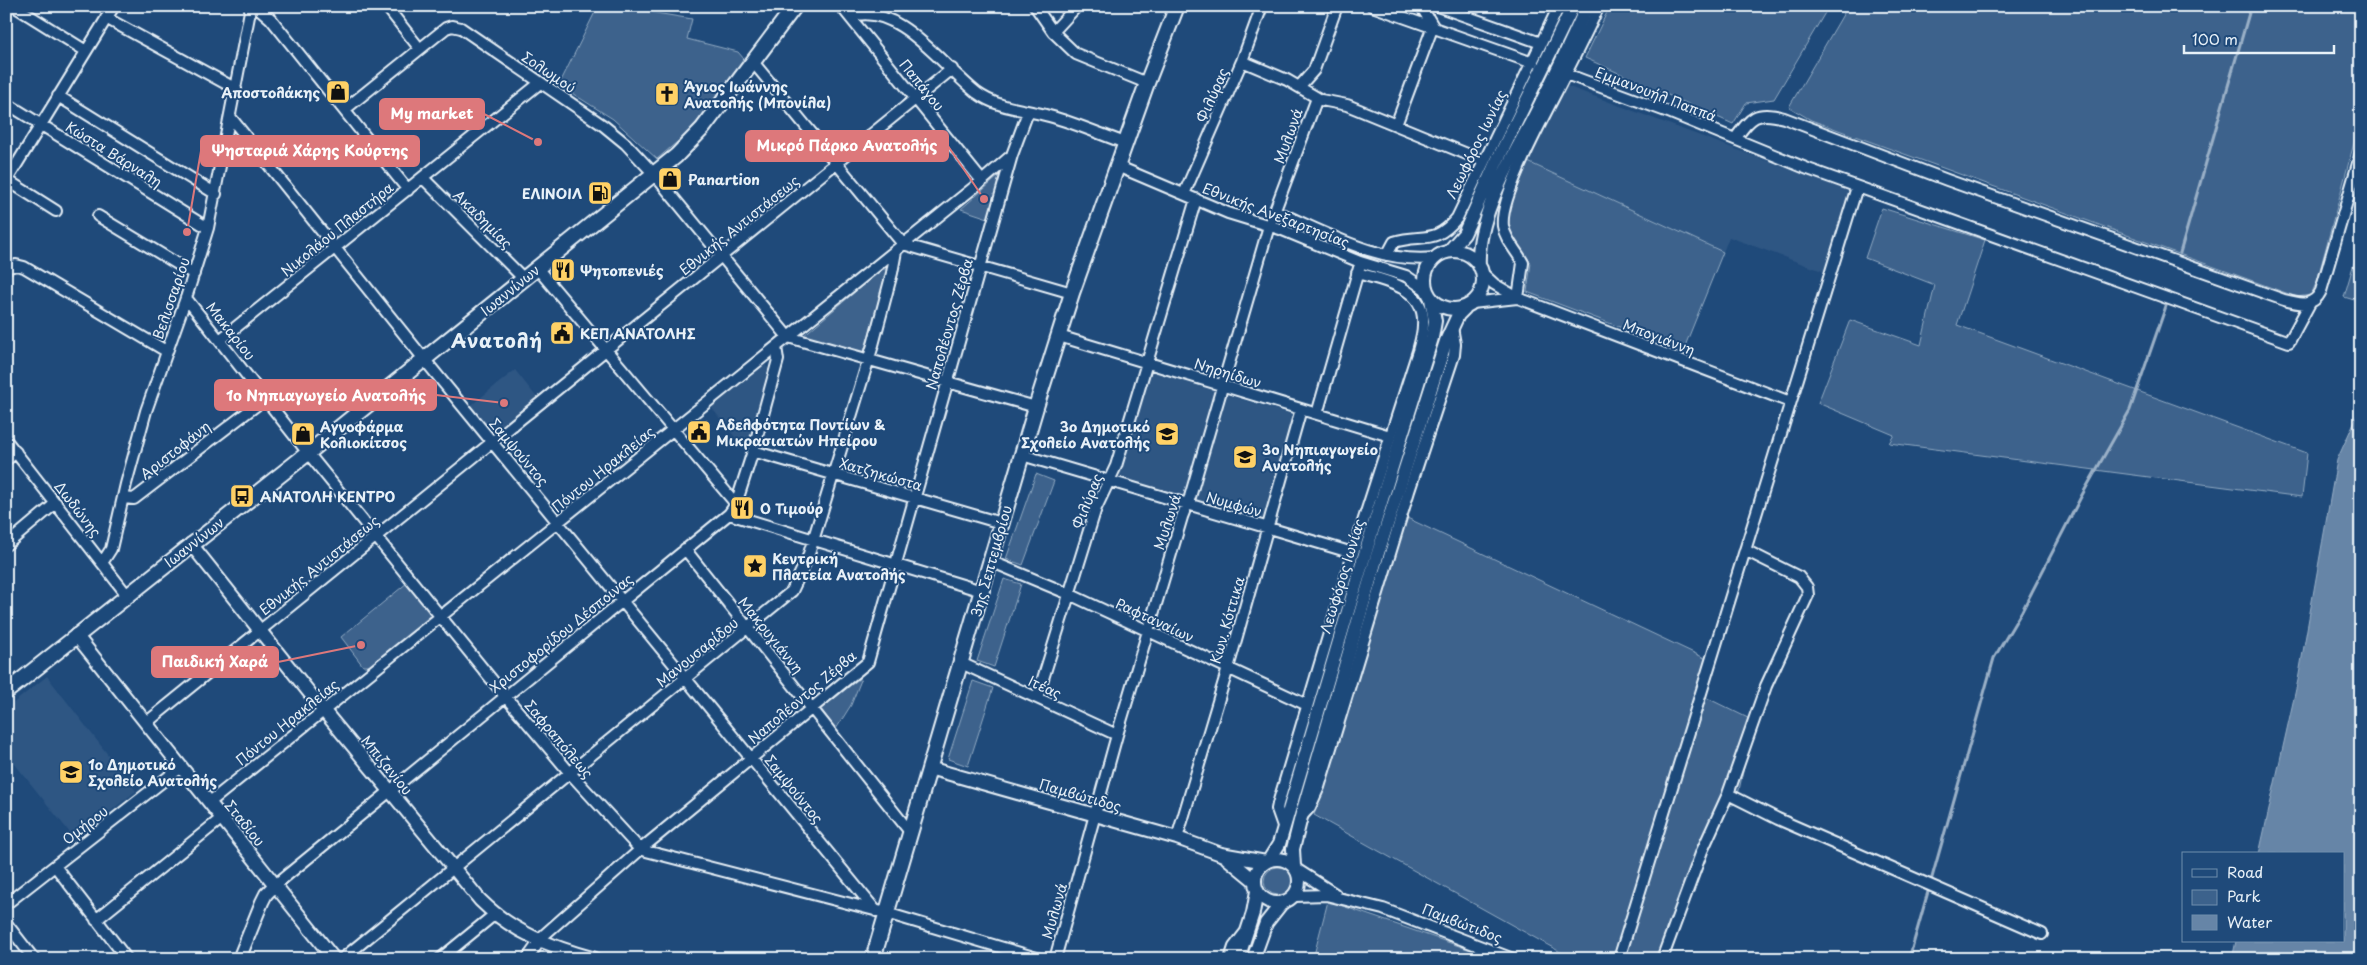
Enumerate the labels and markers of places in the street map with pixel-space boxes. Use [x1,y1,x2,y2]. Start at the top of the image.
place label: Άγιος Ιωάννης Ανατολής (Μπονίλα) [684,76,831,113]
shop icon: Αποστολάκης [325,79,351,105]
church icon: Άγιος Ιωάννης Ανατολής (Μπονίλα) [654,81,680,107]
place label: Αποστολάκης [222,82,320,103]
callout: My market [380,99,484,129]
callout: Μικρό Πάρκο Ανατολής [746,131,948,161]
callout: Ψησταριά Χάρης Κούρτης [201,136,419,166]
shop icon: Panartion [657,166,683,192]
place label: Panartion [688,169,760,190]
fuel station icon: ΕΛΙΝΟΙΛ [587,180,613,206]
place label: ΕΛΙΝΟΙΛ [522,183,583,204]
restaurant icon: Ψητοπενιές [550,257,576,283]
place label: Ψητοπενιές [580,260,664,281]
public building icon: ΚΕΠ ΑΝΑΤΟΛΗΣ [549,320,575,346]
place label: ΚΕΠ ΑΝΑΤΟΛΗΣ [580,323,696,344]
callout: 1ο Νηπιαγωγείο Ανατολής [215,380,436,410]
place label: Αδελφότητα Ποντίων & Μικρασιατών Ηπείρου [716,414,886,451]
place label: Αγνοφάρμα Κολιοκίτσος [320,416,407,453]
place label: 3ο Δημοτικό Σχολείο Ανατολής [1021,416,1150,453]
public building icon: Αδελφότητα Ποντίων & Μικρασιατών Ηπείρου [686,419,712,445]
shop icon: Αγνοφάρμα Κολιοκίτσος [290,421,316,447]
school or university icon: 3ο Δημοτικό Σχολείο Ανατολής [1154,421,1180,447]
place label: 3ο Νηπιαγωγείο Ανατολής [1262,439,1378,476]
school or university icon: 3ο Νηπιαγωγείο Ανατολής [1232,444,1258,470]
bus stop icon: ΑΝΑΤΟΛΗ ΚΕΝΤΡΟ [229,483,255,509]
place label: ΑΝΑΤΟΛΗ ΚΕΝΤΡΟ [260,486,395,507]
restaurant icon: Ο Τιμούρ [729,495,755,521]
place label: Ο Τιμούρ [760,498,824,519]
place label: Κεντρική Πλατεία Ανατολής [772,548,906,585]
place icon: Κεντρική Πλατεία Ανατολής [742,553,768,579]
callout: Παιδική Χαρά [152,647,278,677]
place label: 1ο Δημοτικό Σχολείο Ανατολής [88,754,217,791]
school or university icon: 1ο Δημοτικό Σχολείο Ανατολής [58,759,84,785]

